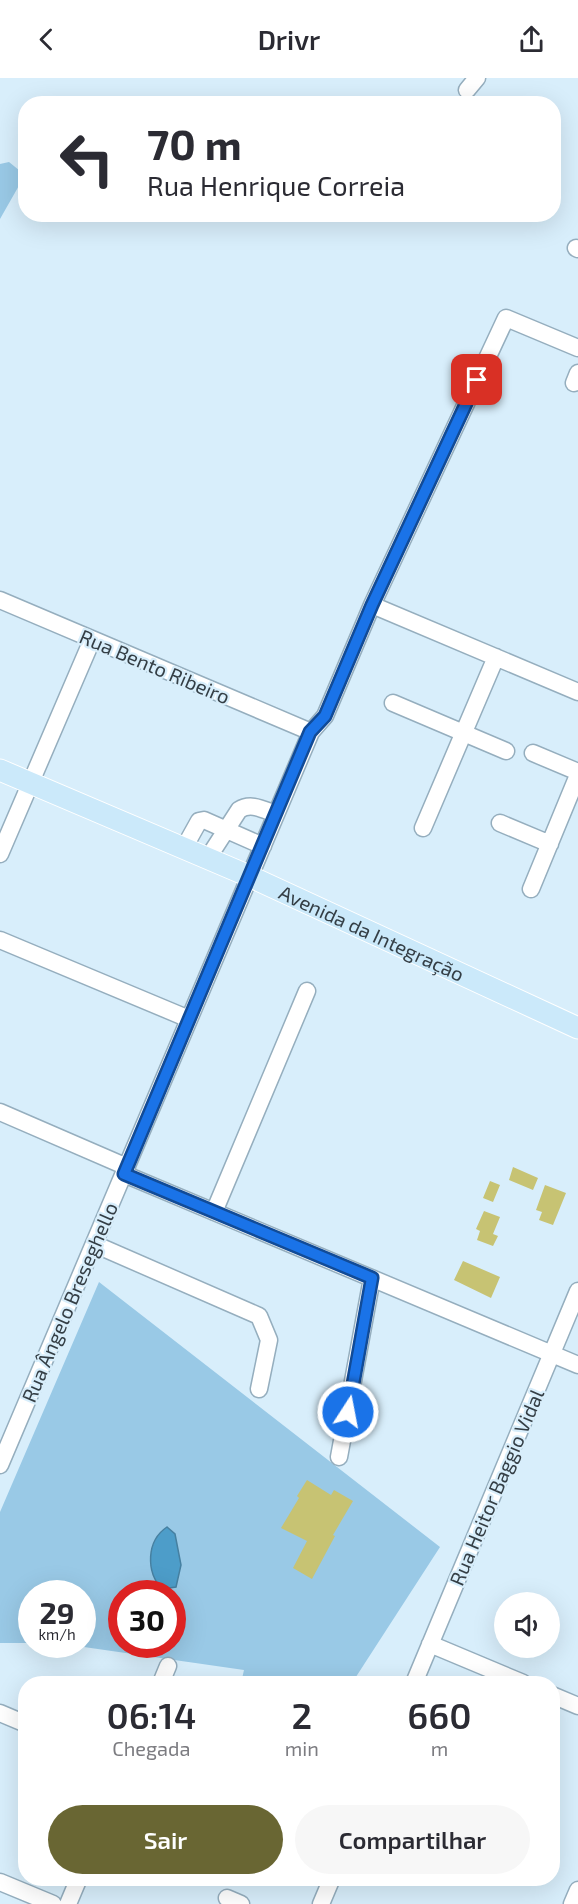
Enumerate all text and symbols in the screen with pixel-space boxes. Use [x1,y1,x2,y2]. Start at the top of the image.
icon: back [30,23,63,56]
text: Drivr [258,23,320,55]
icon: share [515,23,548,56]
text: 70 m [147,118,242,168]
icon: left [48,120,126,198]
text: Rua Henrique Correia [147,169,405,201]
pin [451,354,502,405]
icon: arrive [460,363,493,396]
street label: Rua Bento Ribeiro [76,624,234,708]
street label: Avenida da Integração [275,880,468,986]
street label: Rua Ângelo Breseghello [16,1198,122,1406]
position arrow [316,1380,380,1444]
street label: Rua Heitor Baggio Vidal [444,1385,548,1589]
speed limit sign: 30 [108,1580,186,1658]
map controls [494,1592,560,1658]
button: sound [494,1592,560,1658]
text: 29 [39,1594,75,1630]
text: km/h [38,1625,76,1643]
text: 06:14 [106,1693,196,1736]
text: 2 [291,1693,312,1736]
text: 660 [407,1693,472,1736]
text: Chegada [112,1736,190,1760]
text: min [285,1736,319,1760]
text: m [431,1736,448,1760]
button: Sair [48,1805,283,1874]
button: Compartilhar [295,1805,530,1874]

